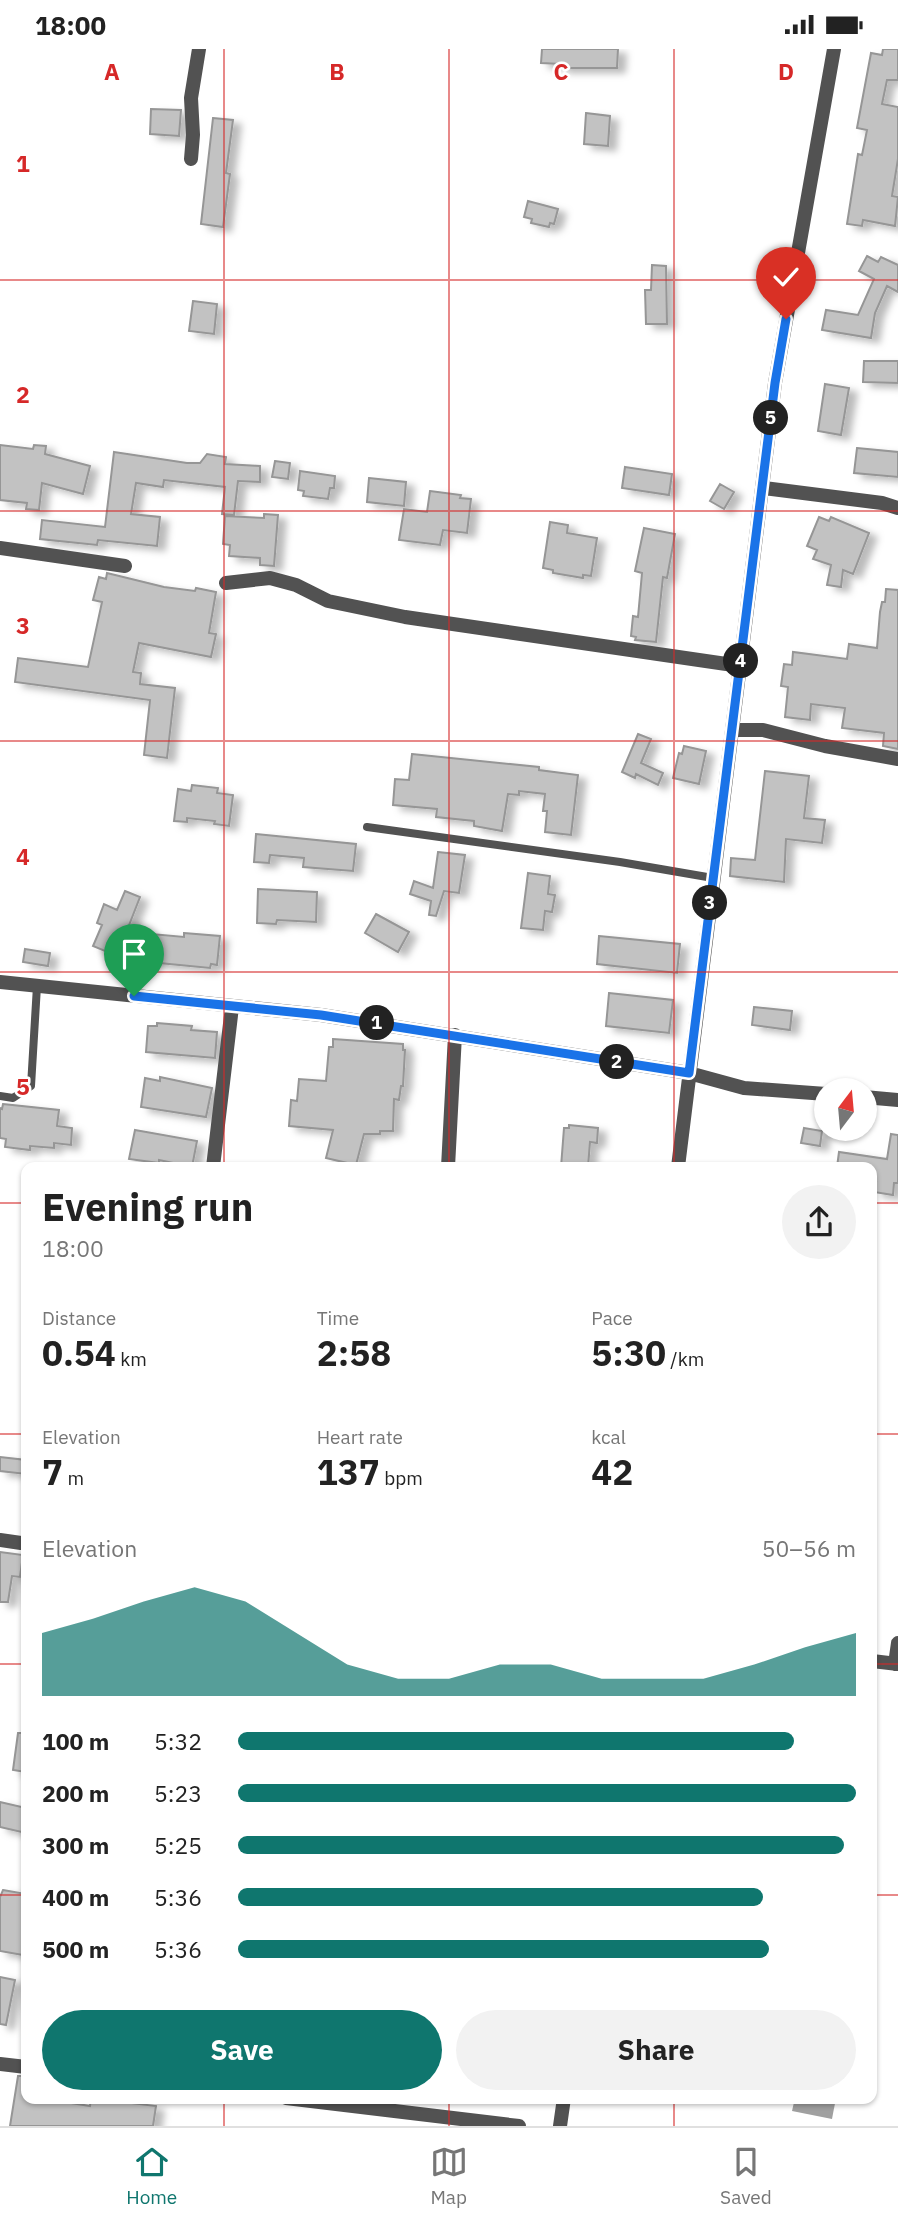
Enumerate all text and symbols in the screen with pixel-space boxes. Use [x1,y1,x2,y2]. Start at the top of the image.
text: 18:00 [35,8,106,42]
text: A [104,56,120,86]
text: B [329,56,345,86]
text: C [554,56,569,86]
text: D [778,56,794,86]
text: 1 [16,148,30,178]
pin [756,247,816,319]
icon: check [767,258,805,296]
text: 2 [16,379,30,409]
pin: 5 [754,401,788,435]
text: 5 [765,405,776,429]
text: 3 [16,610,30,640]
pin: 4 [724,643,758,679]
text: 4 [735,648,746,672]
text: 4 [16,841,30,871]
pin: 3 [692,885,728,921]
text: 3 [704,890,715,914]
pin [104,924,164,996]
icon: arrive [115,935,153,973]
pin: 1 [360,1005,394,1041]
text: 1 [371,1010,382,1034]
pin: 2 [600,1045,634,1079]
text: 2 [611,1049,622,1073]
text: 5 [16,1071,30,1101]
north arrow [814,1078,877,1141]
map controls [814,1078,877,1141]
text: Evening run [42,1182,253,1231]
button: share [782,1185,856,1259]
text: 18:00 [42,1233,104,1263]
text: Distance [42,1306,116,1330]
text: Time [317,1306,359,1330]
text: Pace [591,1306,633,1330]
text: 0.54 [42,1330,116,1376]
text: 2:58 [317,1330,391,1376]
text: 5:30 [591,1330,666,1376]
text: km [116,1347,147,1371]
text: /km [666,1347,704,1371]
text: Elevation [42,1425,121,1449]
text: Heart rate [317,1425,403,1449]
text: kcal [591,1425,626,1449]
text: 7 [42,1449,63,1495]
text: 137 [317,1449,380,1495]
text: 42 [591,1449,633,1495]
text: m [63,1466,84,1490]
text: bpm [380,1466,423,1490]
text: Elevation [42,1533,137,1563]
text: 50–56 m [762,1533,856,1563]
text: 100 m [42,1726,109,1756]
text: 5:32 [154,1726,202,1756]
text: 200 m [42,1778,109,1808]
text: 5:23 [154,1778,202,1808]
text: 300 m [42,1830,109,1860]
text: 5:25 [154,1830,202,1860]
text: 400 m [42,1882,109,1912]
text: 5:36 [154,1882,202,1912]
text: 500 m [42,1934,109,1964]
text: 5:36 [154,1934,202,1964]
button: Save [42,2010,442,2090]
button: Share [456,2010,856,2090]
tab: Home [126,2143,177,2209]
tab: Map [430,2143,468,2209]
tab: Saved [720,2143,772,2209]

